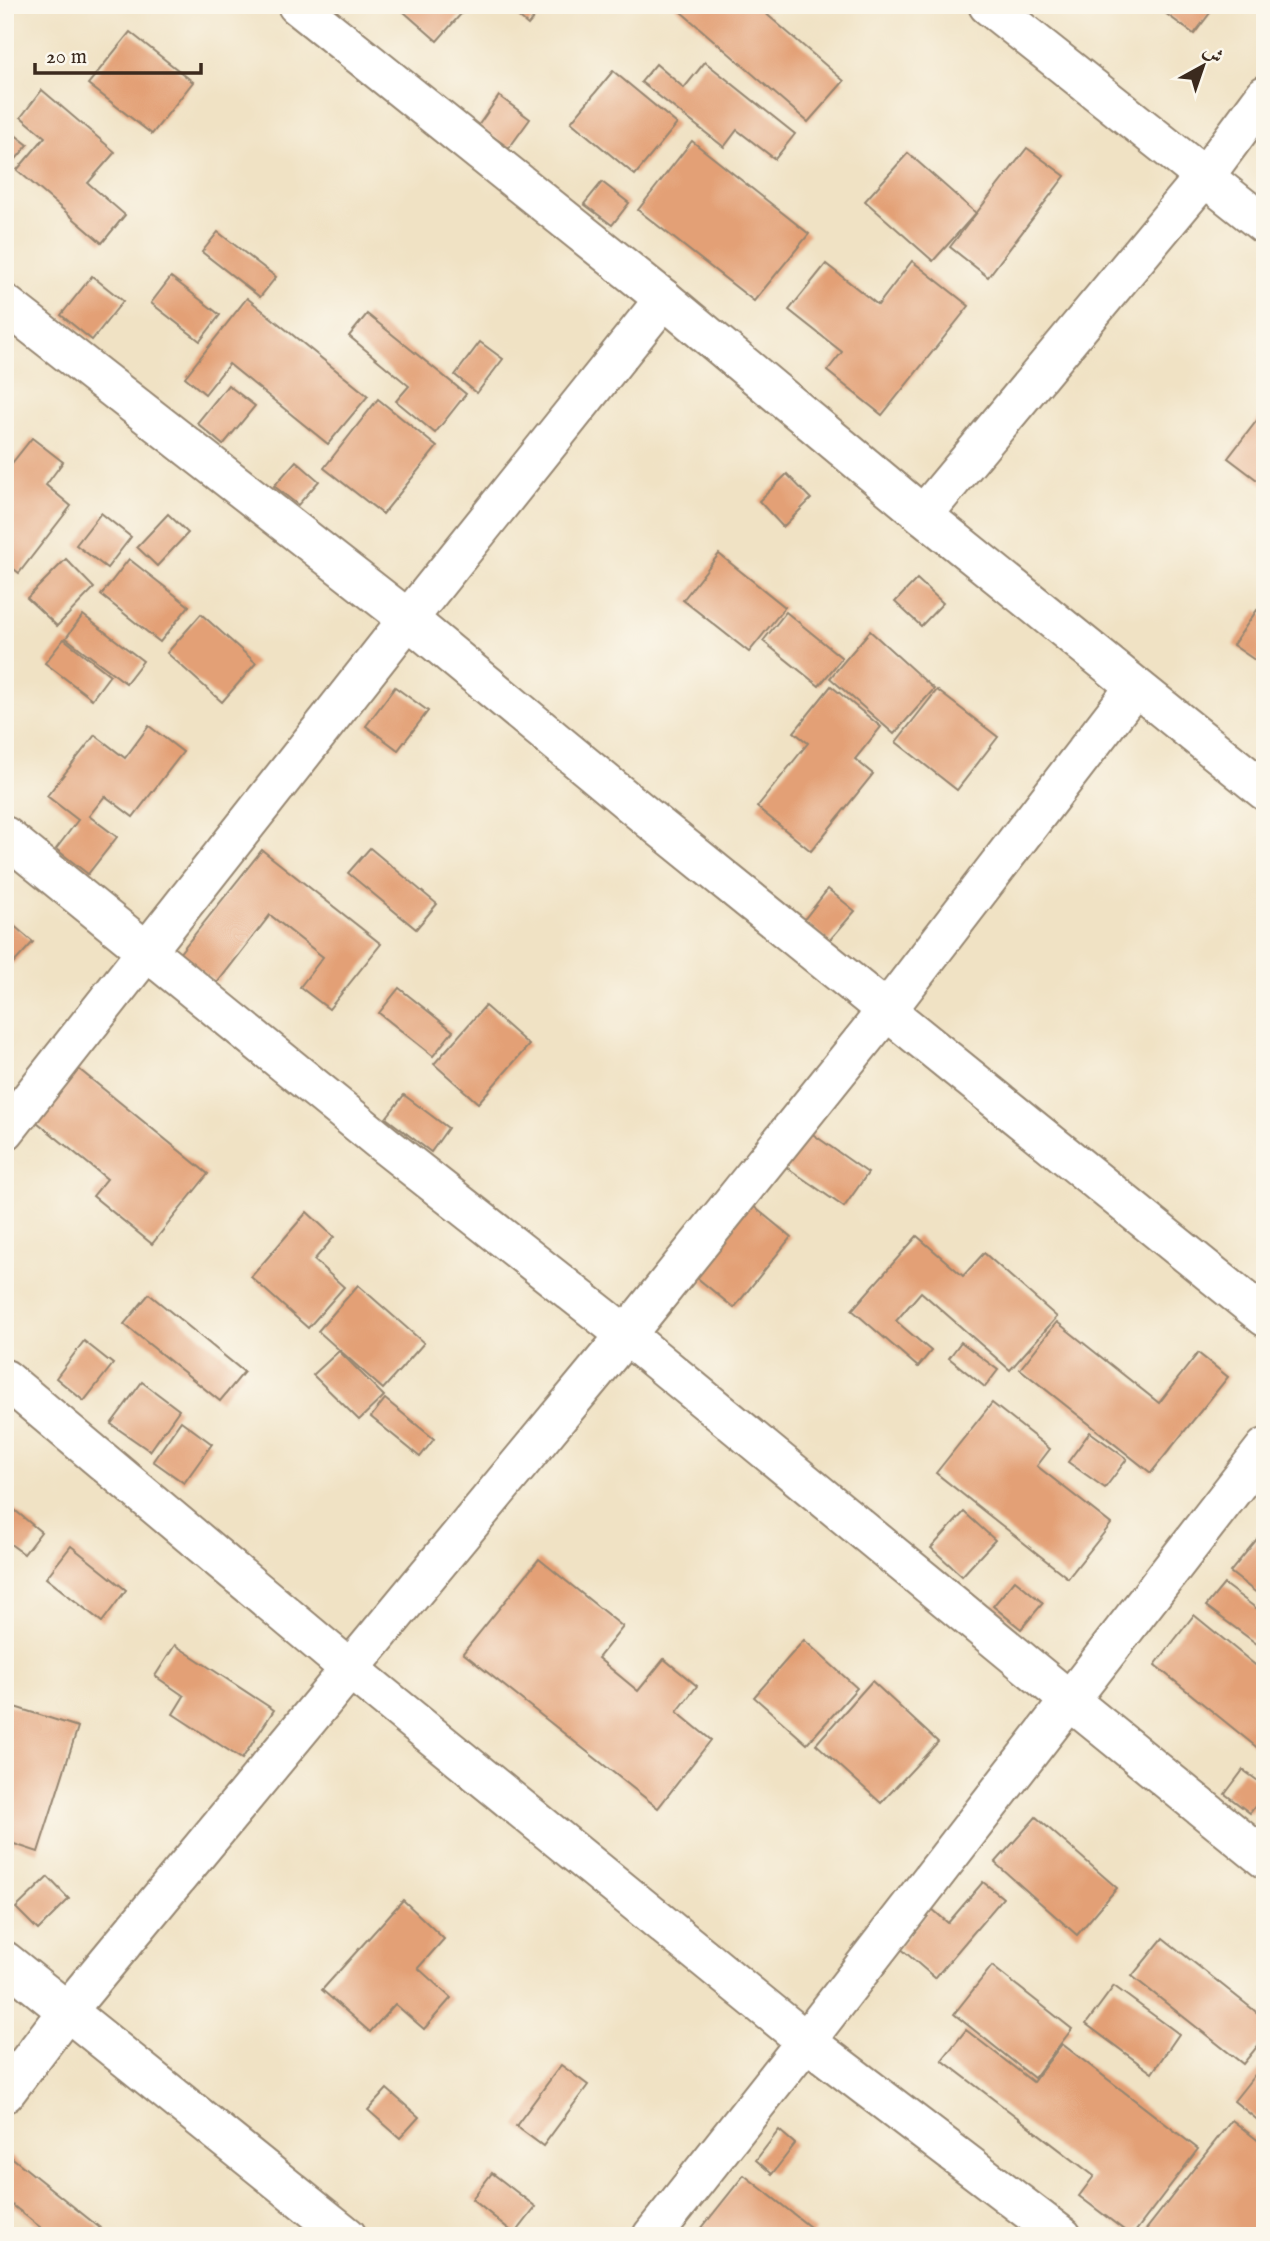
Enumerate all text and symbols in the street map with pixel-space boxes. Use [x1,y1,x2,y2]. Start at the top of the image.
scale bar [35,32,201,76]
north arrow [1168,32,1238,102]
text: ش [1198,39,1228,70]
text: 20 m [46,44,87,71]

